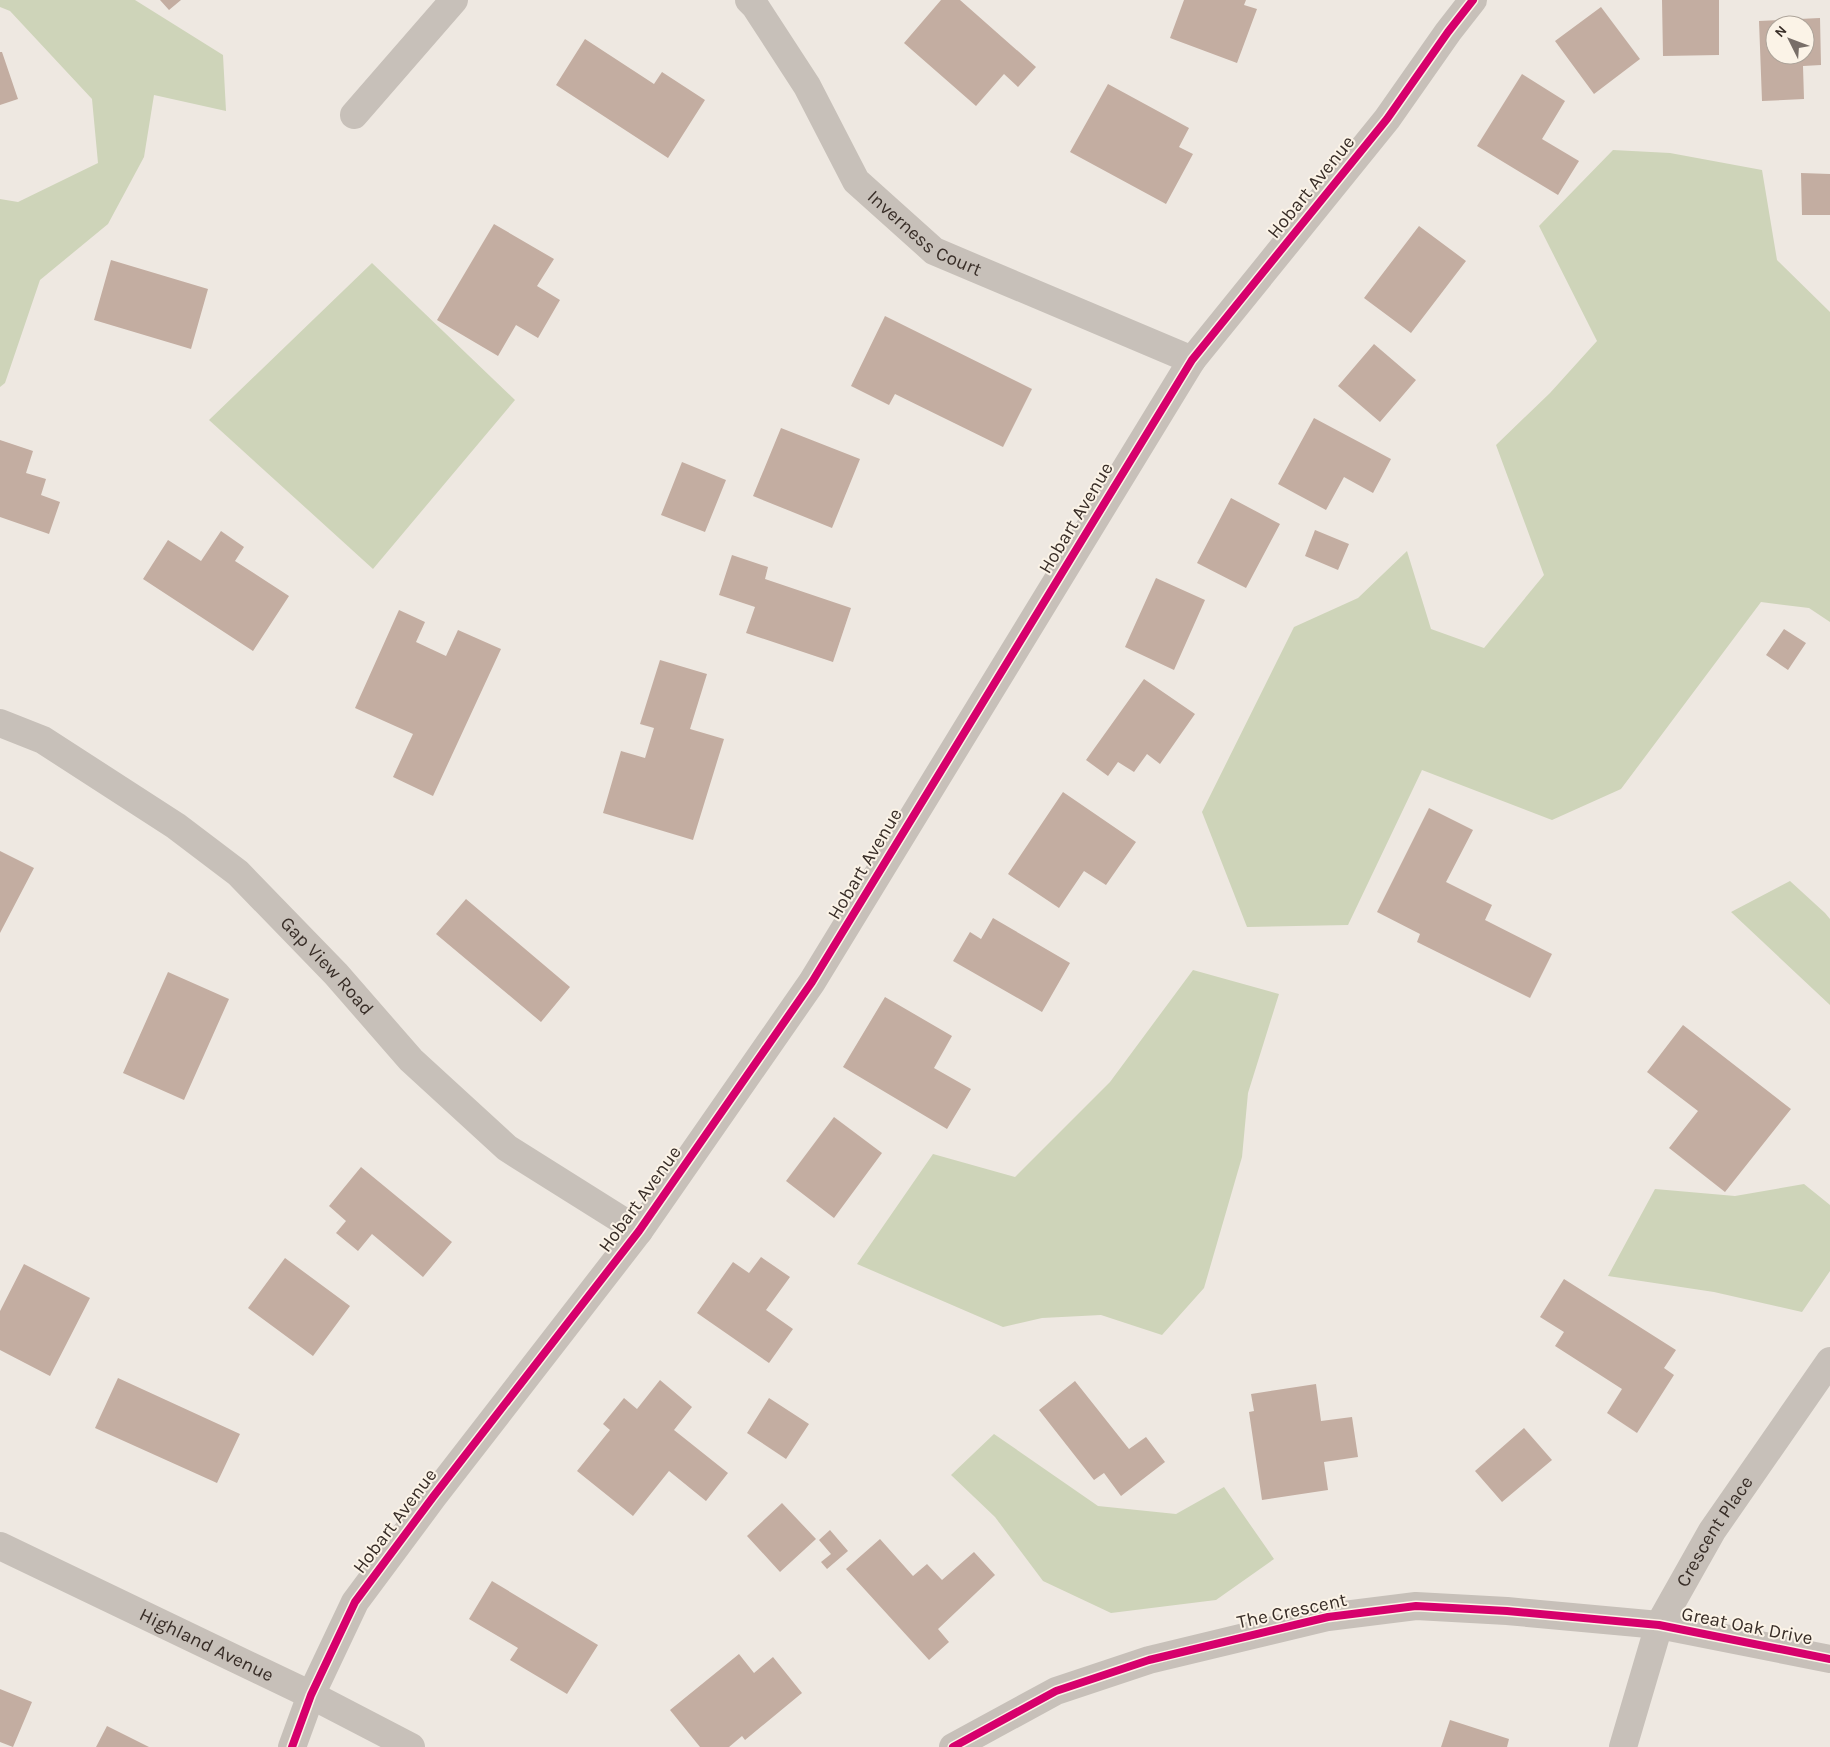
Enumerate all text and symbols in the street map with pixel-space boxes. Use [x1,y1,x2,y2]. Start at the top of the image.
north arrow [1765,15,1815,65]
text: N [1771,22,1790,41]
street label: Hobart Avenue [1263,131,1359,243]
street label: Inverness Court [863,186,985,281]
street label: Hobart Avenue [1034,458,1118,578]
street label: Hobart Avenue [823,804,907,924]
street label: Gap View Road [276,912,378,1020]
street label: Hobart Avenue [594,1142,686,1256]
street label: Hobart Avenue [348,1464,442,1578]
street label: Crescent Place [1672,1472,1758,1591]
street label: The Crescent [1235,1589,1349,1633]
street label: Great Oak Drive [1679,1602,1815,1650]
street label: Highland Avenue [136,1603,277,1686]

